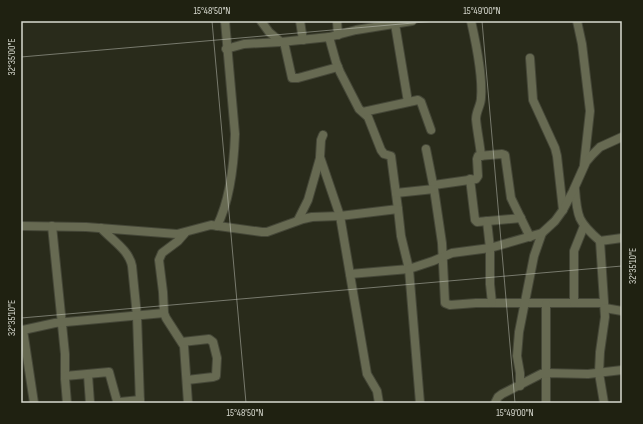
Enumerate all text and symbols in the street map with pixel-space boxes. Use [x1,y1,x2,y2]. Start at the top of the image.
text: 15°48'50"N [194,5,230,17]
text: 15°49'00"N [463,5,501,17]
text: 32°35'00"E [6,38,18,76]
text: 32°35'10"E [627,248,639,284]
text: 32°35'10"E [6,300,18,336]
text: 15°48'50"N [227,407,263,419]
text: 15°49'00"N [496,407,534,419]

